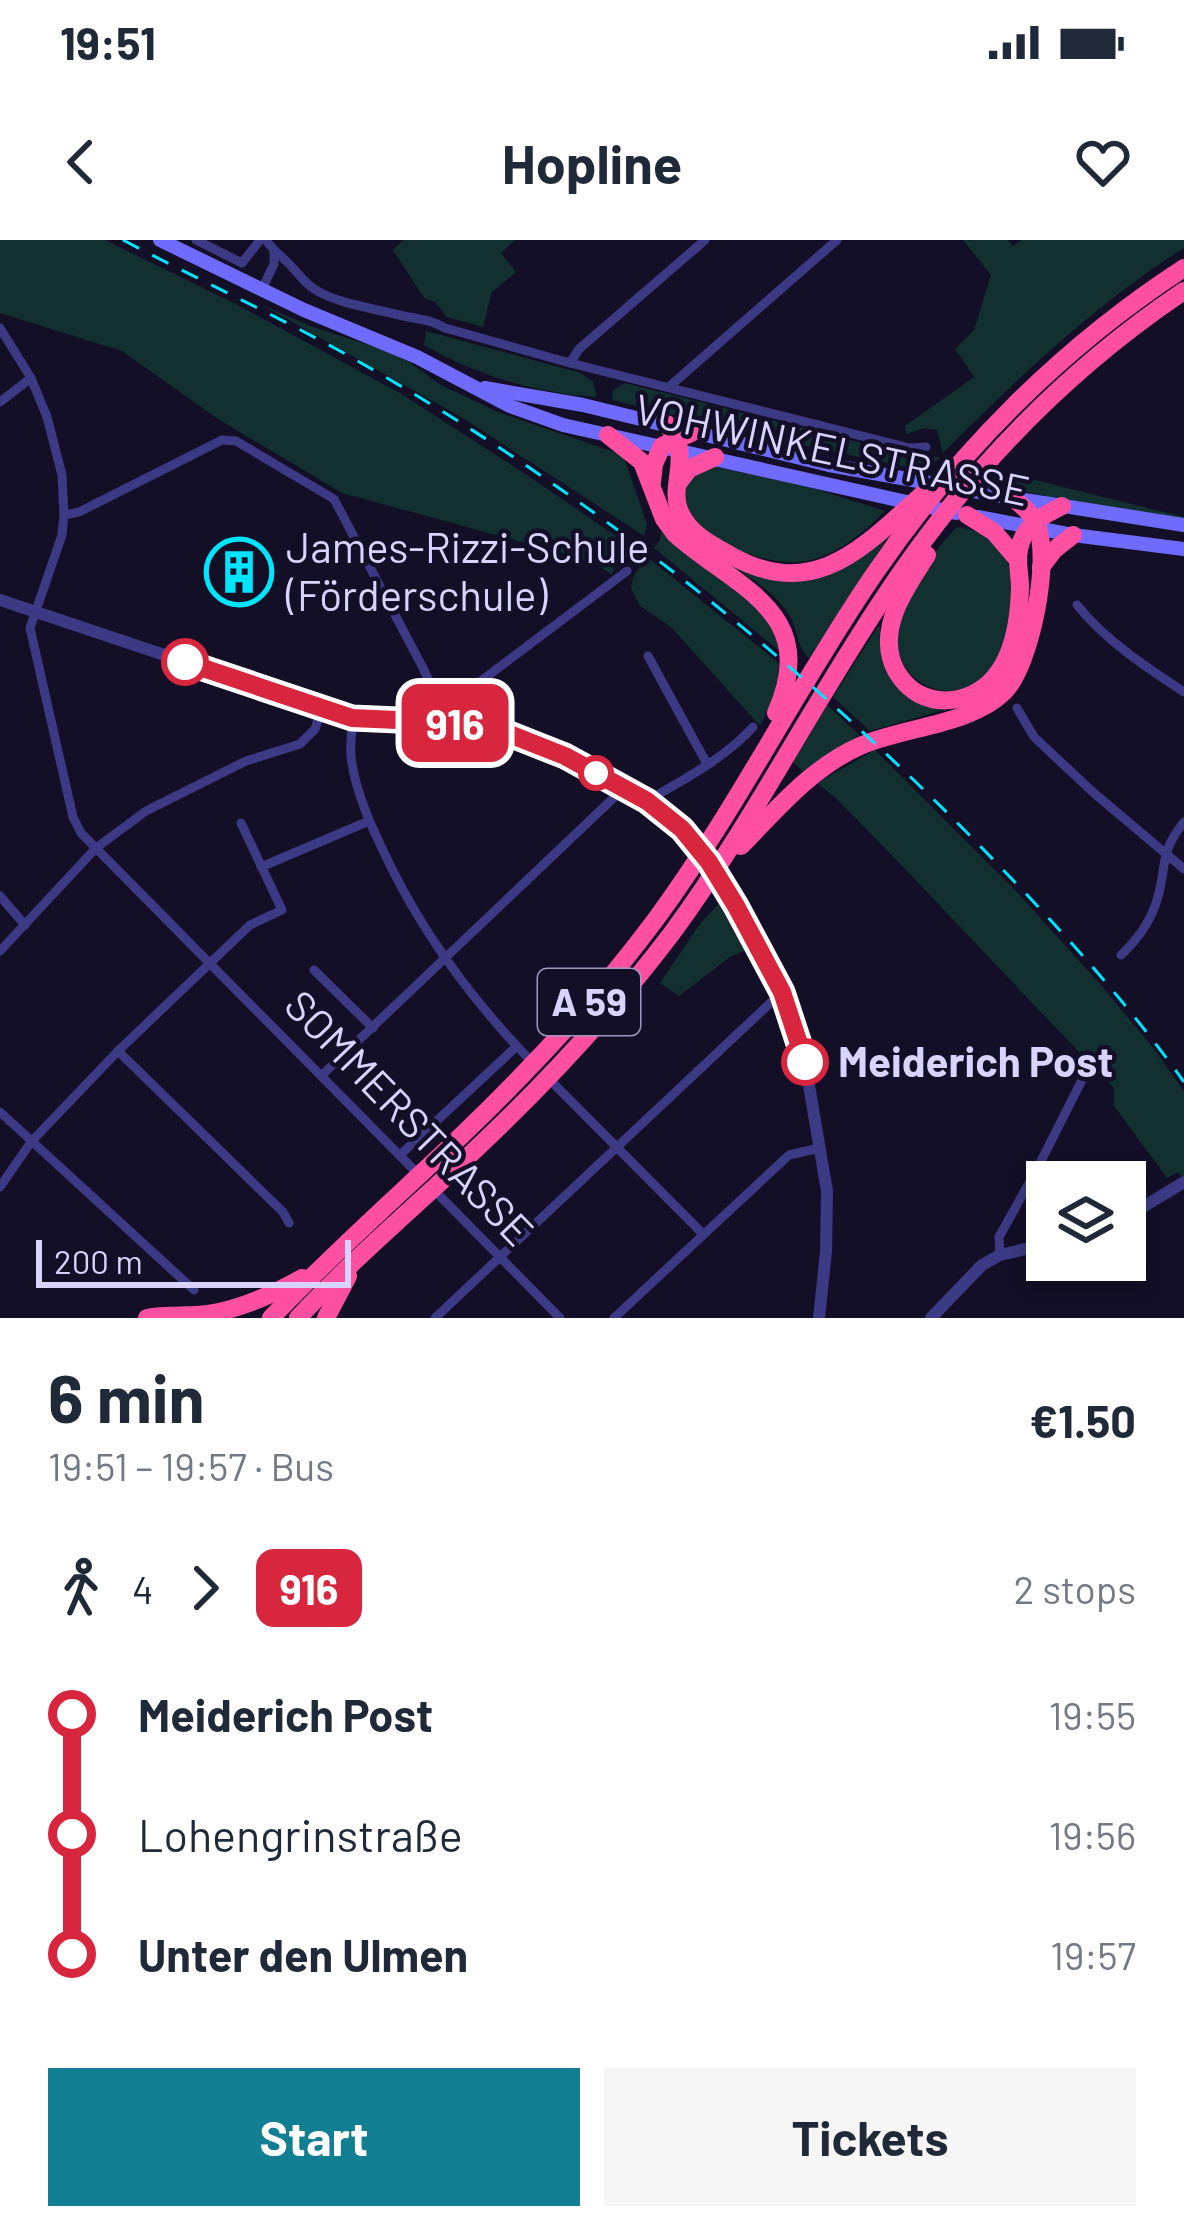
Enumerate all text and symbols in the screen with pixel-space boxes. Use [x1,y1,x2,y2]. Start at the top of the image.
text: 19:51 [60,15,156,69]
icon: back [48,129,114,195]
icon: heart [1070,129,1136,195]
text: Hopline [502,130,682,195]
street label: VOHWINKELSTRASSE [631,382,1034,514]
place label: James-Rizzi-Schule (Förderschule) [285,521,650,619]
building icon: James-Rizzi-Schule (Förderschule) [204,537,274,607]
unlabelled marker [163,640,207,684]
line badge: 916 [386,684,524,762]
text: 916 [426,698,484,748]
unlabelled marker [580,757,612,789]
road number: A 59 [538,969,640,1035]
street label: SOMMERSTRASSE [276,979,545,1254]
place label: Meiderich Post [838,1035,1113,1085]
marker: Meiderich Post [783,1040,827,1084]
map controls [1026,1161,1146,1281]
button: layers [1026,1161,1146,1281]
scale bar [36,1234,351,1287]
text: 200 m [54,1241,143,1281]
text: 6 min [48,1357,205,1436]
text: €1.50 [1029,1393,1136,1447]
text: 19:51 – 19:57 · Bus [48,1442,334,1489]
icon: walk [48,1555,114,1621]
icon: forward [172,1555,238,1621]
text: 916 [280,1563,338,1613]
text: 4 [132,1565,154,1612]
text: 2 stops [1013,1565,1136,1612]
text: Meiderich Post [138,1687,433,1741]
text: 19:55 [1049,1691,1136,1738]
text: Lohengrinstraße [138,1807,463,1861]
text: 19:56 [1049,1811,1136,1858]
text: Unter den Ulmen [138,1927,468,1981]
text: 19:57 [1050,1931,1136,1978]
button: Start [48,2068,580,2206]
button: Tickets [604,2068,1136,2206]

